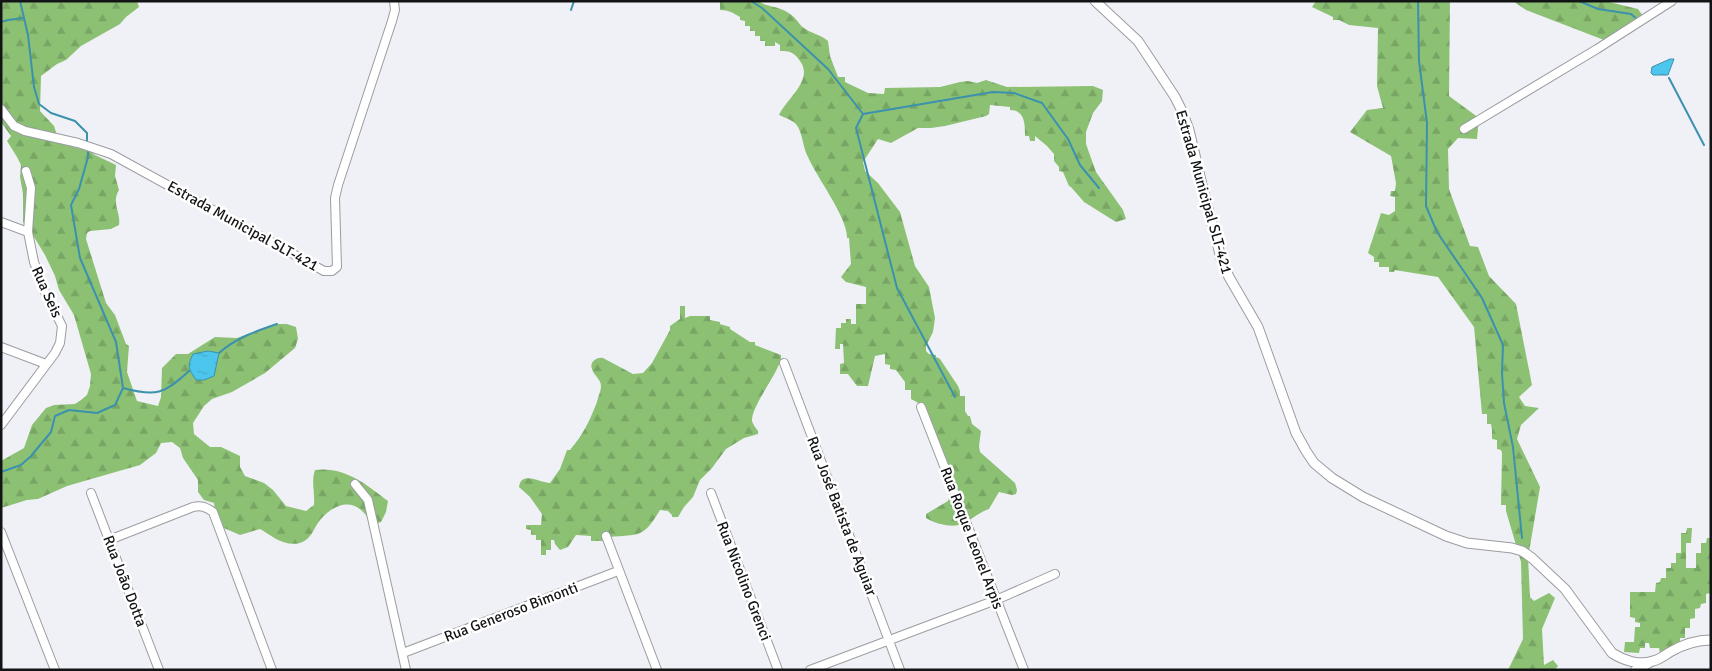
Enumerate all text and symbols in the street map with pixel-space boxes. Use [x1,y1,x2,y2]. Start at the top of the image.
street label: Estrada Municipal SLT-421 [1172,108,1236,276]
street label: Estrada Municipal SLT-421 [164,177,322,275]
street label: Rua Seis [28,264,66,321]
street label: Rua José Batista de Aguiar [803,434,881,599]
street label: Rua Roque Leonel Arpis [937,464,1008,612]
street label: Rua Nicolino Grenci [713,519,775,643]
street label: Rua João Dotta [99,533,151,629]
street label: Rua Generoso Bimonti [442,578,580,646]

